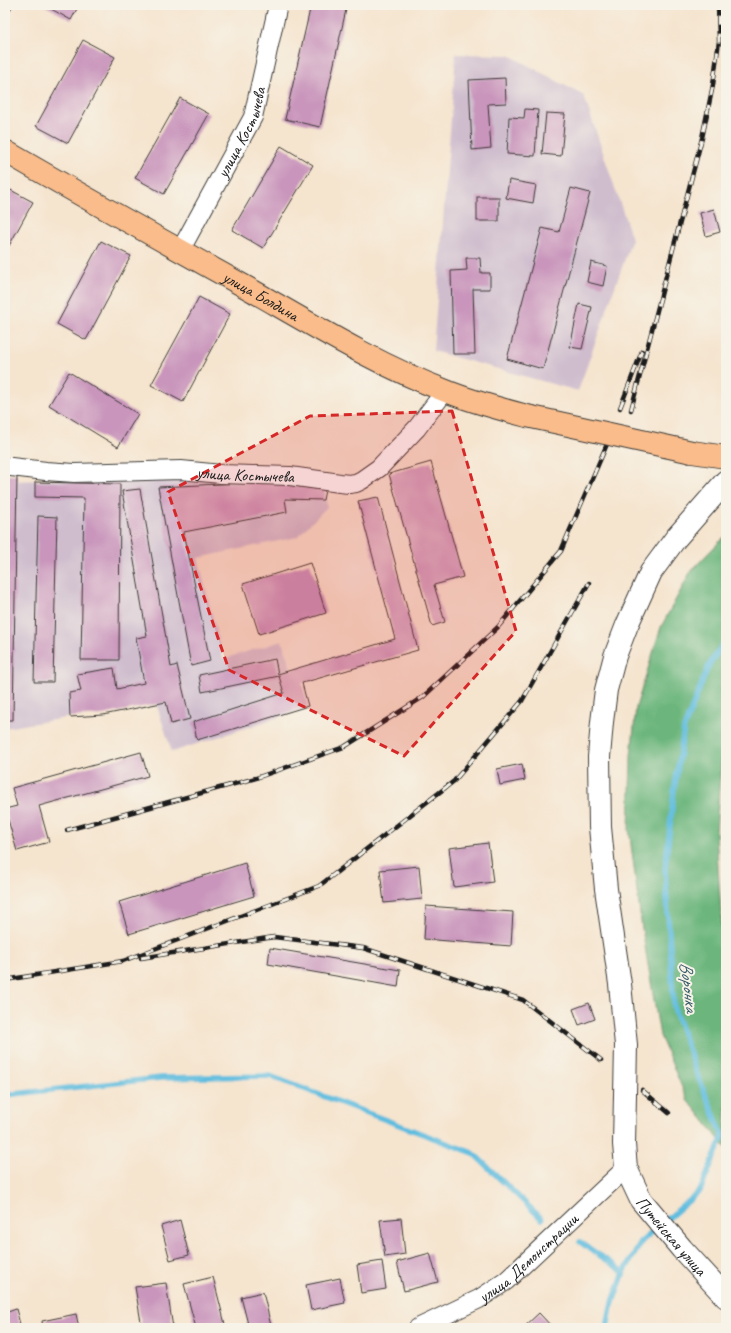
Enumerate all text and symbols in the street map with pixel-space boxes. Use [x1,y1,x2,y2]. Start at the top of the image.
street label: улица Костычева [211,84,270,182]
street label: улица Болдина [218,265,304,327]
street label: улица Костычева [195,461,297,487]
water label: Воронка [675,961,703,1016]
street label: Путейская улица [632,1192,712,1281]
street label: улица Демонстрации [474,1207,583,1307]

